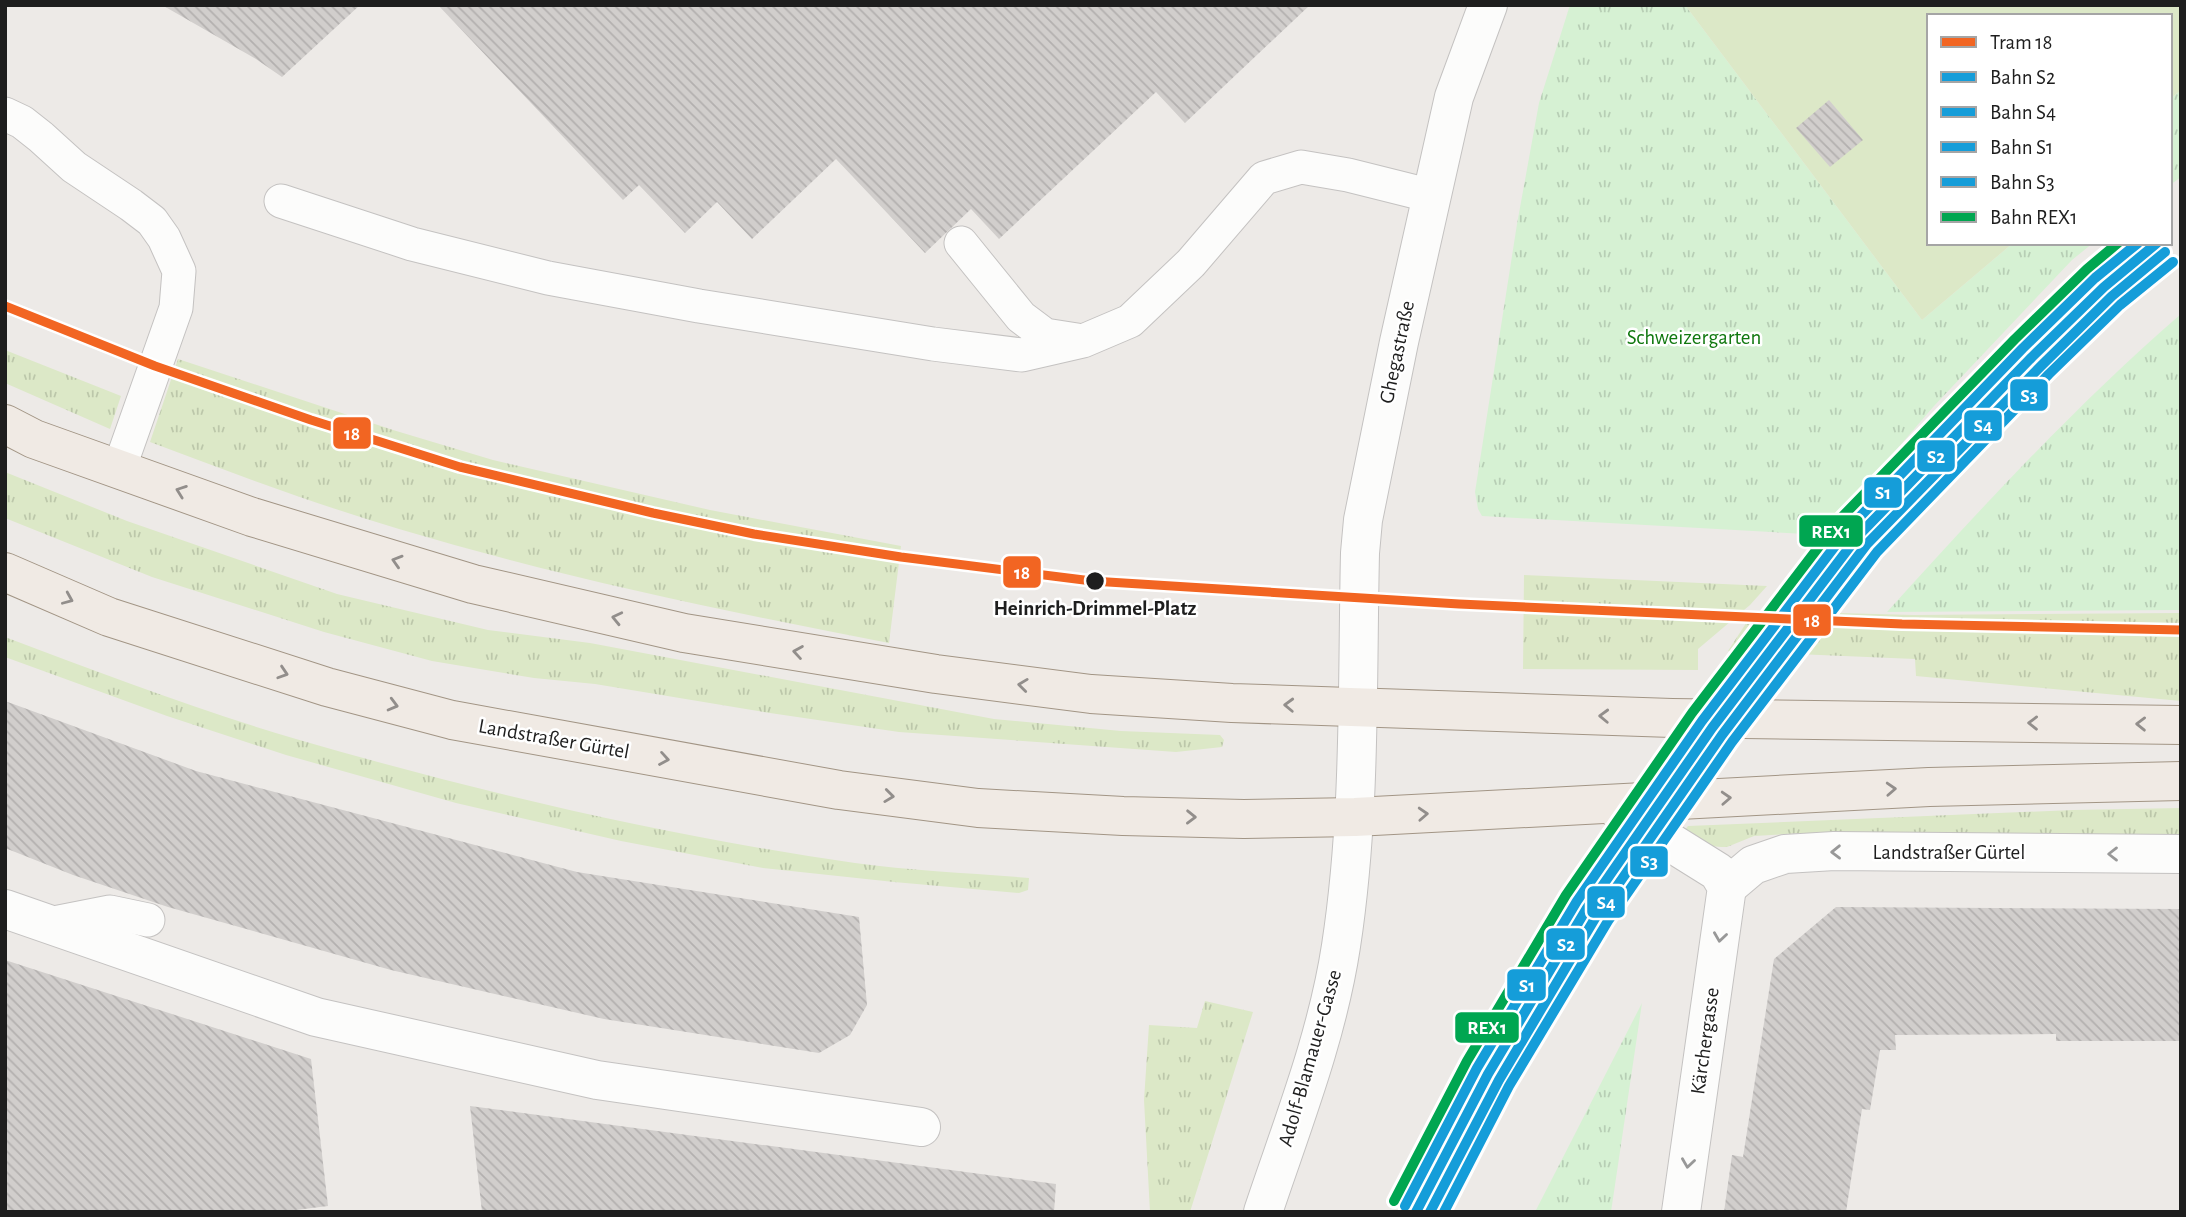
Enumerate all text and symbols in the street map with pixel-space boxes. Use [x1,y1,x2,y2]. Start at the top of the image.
legend [1927,14,2172,245]
text: Tram 18 [1990,32,2052,53]
text: Bahn S2 [1990,67,2055,88]
text: Bahn S4 [1990,102,2056,123]
text: Bahn S1 [1990,137,2053,158]
text: Bahn S3 [1990,172,2055,193]
text: Bahn REX1 [1990,207,2077,228]
street label: Ghegastraße [1376,299,1418,405]
park label: Schweizergarten [1627,327,1761,348]
line badge: S3 [2009,378,2049,412]
text: S3 [2020,387,2038,406]
line badge: S4 [1963,409,2003,442]
line badge: 18 [332,416,372,450]
text: S4 [1973,417,1993,436]
text: 18 [344,425,360,444]
line badge: S2 [1916,439,1956,473]
text: S2 [1927,448,1945,467]
line badge: S1 [1863,476,1903,509]
text: S1 [1875,484,1891,503]
one-way arrow [175,485,187,499]
line badge: REX1 [1798,514,1864,548]
text: REX1 [1811,523,1851,542]
one-way arrow [392,554,404,569]
line badge: 18 [1002,555,1042,589]
text: 18 [1014,564,1030,583]
marker: Heinrich-Drimmel-Platz [1084,570,1106,592]
one-way arrow [61,591,73,605]
place label: Heinrich-Drimmel-Platz [994,598,1196,619]
line badge: 18 [1792,603,1832,637]
one-way arrow [611,611,623,626]
text: 18 [1804,612,1820,631]
one-way arrow [793,645,804,660]
one-way arrow [276,665,288,679]
one-way arrow [1018,678,1029,693]
one-way arrow [387,697,399,711]
one-way arrow [1284,698,1295,713]
one-way arrow [1598,708,1609,724]
street label: Landstraßer Gürtel [477,715,631,763]
one-way arrow [2028,715,2039,730]
one-way arrow [2135,717,2146,732]
one-way arrow [658,751,670,766]
one-way arrow [1886,782,1897,797]
one-way arrow [883,789,895,804]
one-way arrow [1721,791,1732,806]
one-way arrow [1418,807,1429,822]
one-way arrow [1186,810,1197,825]
street label: Landstraßer Gürtel [1873,842,2025,863]
one-way arrow [1830,844,1841,860]
line badge: S3 [1629,845,1669,878]
one-way arrow [2107,846,2118,861]
text: S3 [1640,853,1658,872]
line badge: S4 [1586,885,1626,919]
text: S4 [1596,894,1616,913]
line badge: S2 [1545,927,1586,961]
one-way arrow [1713,931,1728,943]
text: S2 [1557,936,1575,955]
street label: Adolf-Blamauer-Gasse [1275,967,1345,1149]
line badge: S1 [1506,968,1547,1002]
text: S1 [1519,977,1535,996]
street label: Kärchergasse [1687,986,1723,1096]
line badge: REX1 [1454,1011,1520,1044]
text: REX1 [1467,1019,1507,1038]
one-way arrow [1681,1157,1696,1168]

